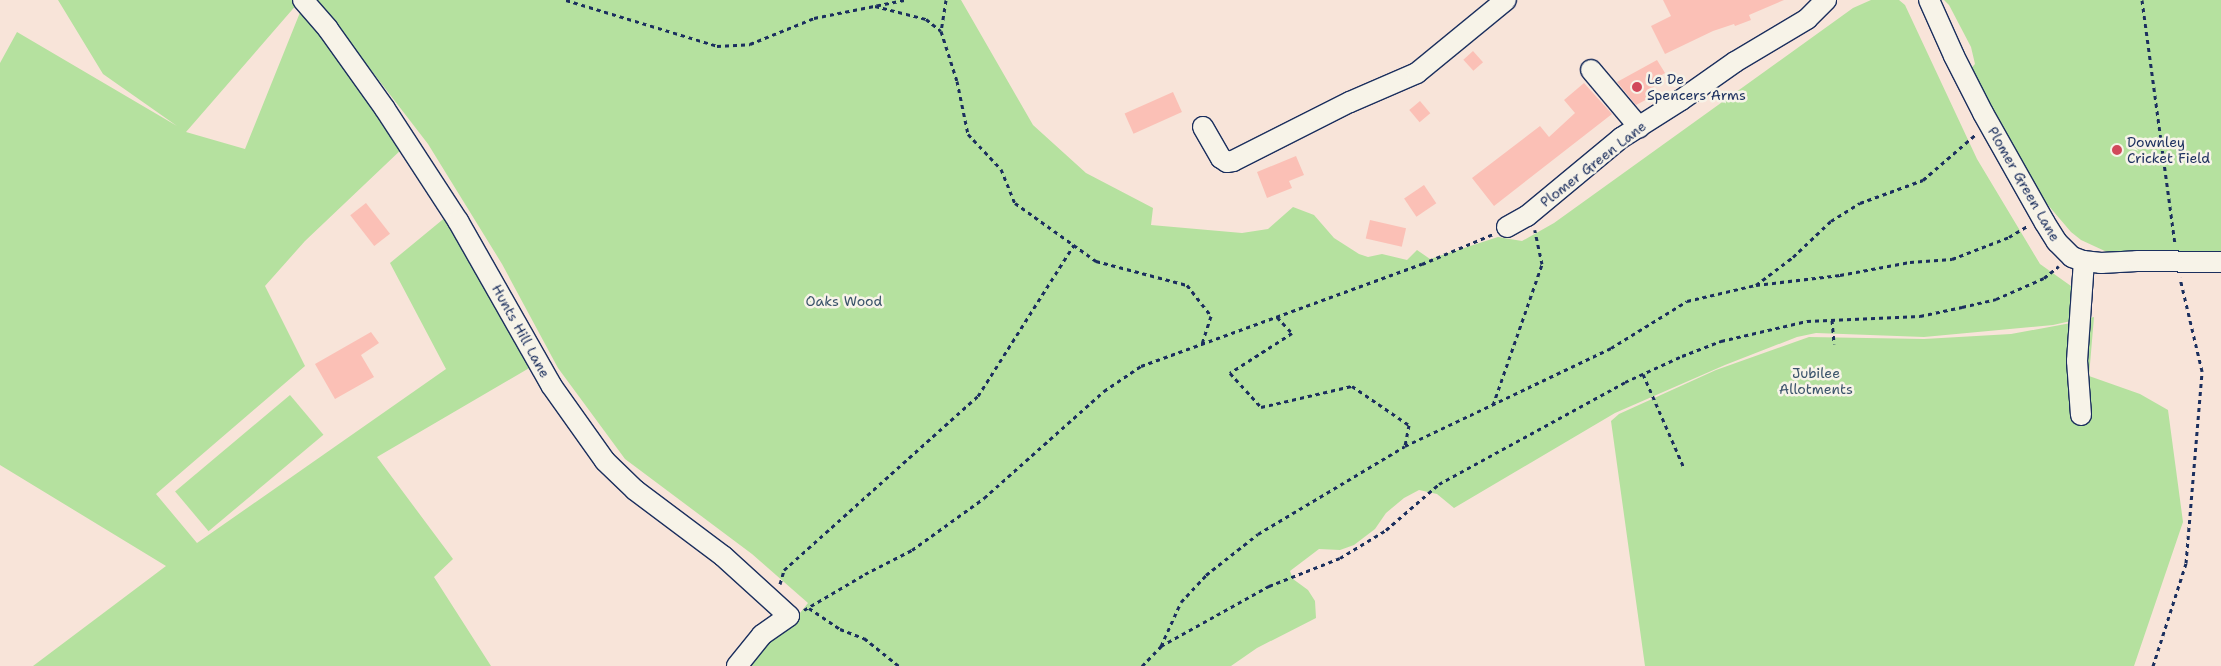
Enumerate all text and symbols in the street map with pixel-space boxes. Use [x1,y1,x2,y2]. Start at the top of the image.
place label: Le De Spencers Arms [1647,71,1746,104]
marker: Le De Spencers Arms [1631,81,1643,93]
street label: Plomer Green Lane [1537,117,1649,211]
street label: Plomer Green Lane [1984,124,2064,244]
place label: Downley Cricket Field [2127,134,2210,166]
marker: Downley Cricket Field [2111,144,2123,156]
street label: Hunts Hill Lane [488,281,554,381]
park label: Oaks Wood [806,293,882,309]
park label: Jubilee Allotments [1779,365,1853,398]

